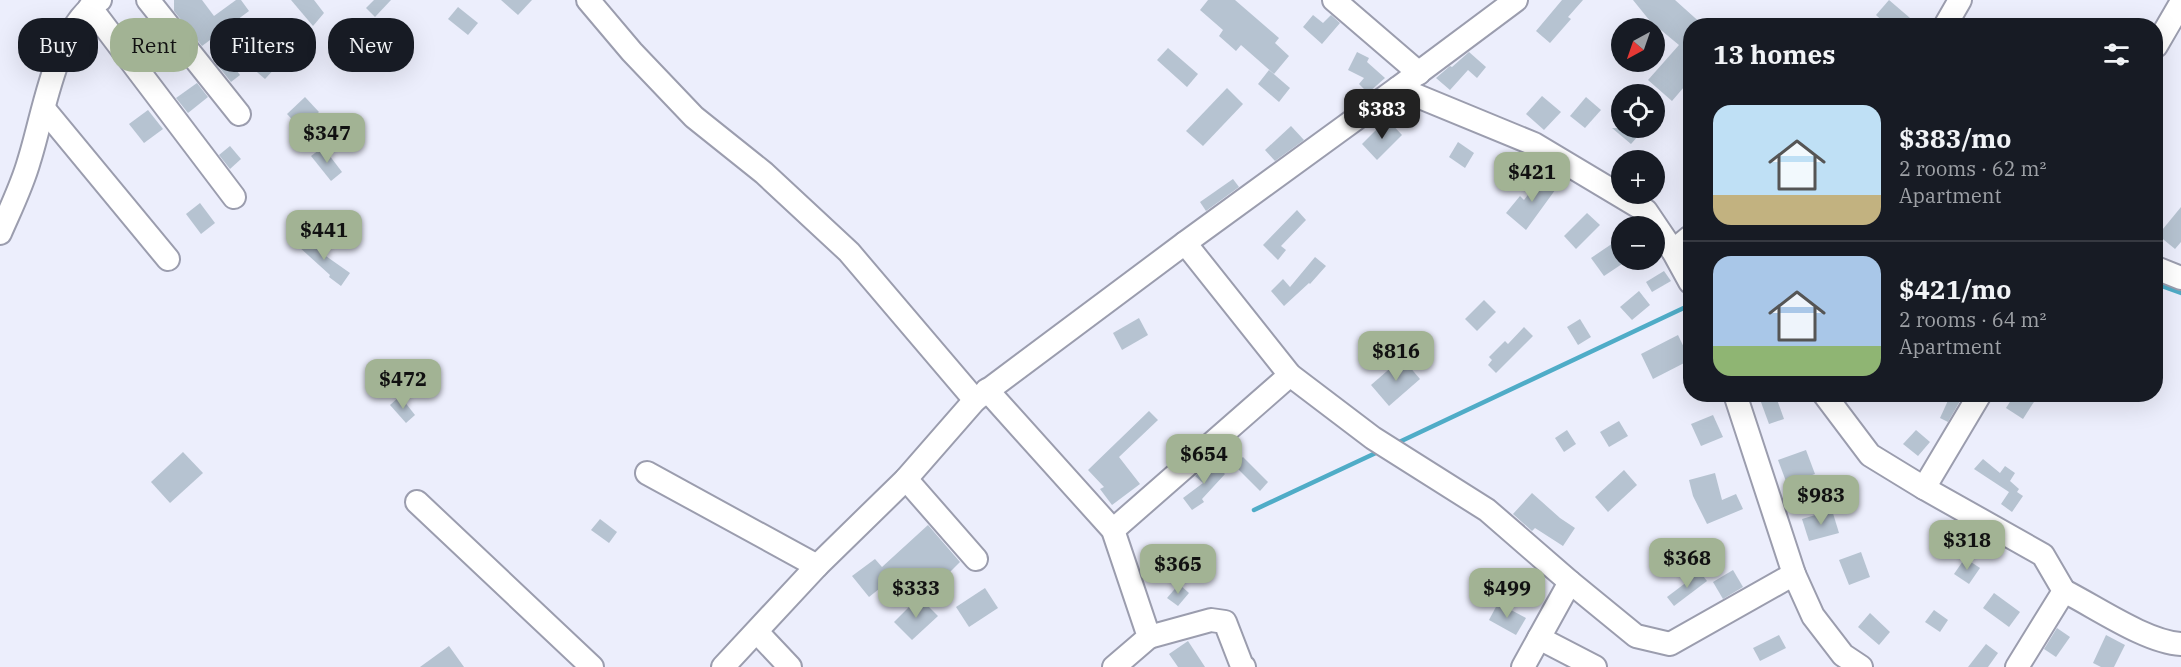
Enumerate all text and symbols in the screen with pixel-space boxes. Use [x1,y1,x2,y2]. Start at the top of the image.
chip: Buy [18,18,98,72]
chip: Rent [110,18,198,72]
chip: Filters [210,18,316,72]
chip: New [328,18,414,72]
north arrow [1611,18,1665,72]
map controls [1611,18,1665,270]
text: 13 homes [1713,37,1835,71]
icon: filters [2100,38,2133,71]
button: locate [1611,84,1665,138]
pin: $383 [1346,89,1418,140]
text: $383 [1358,95,1406,122]
pin: $347 [291,113,363,164]
text: $347 [303,119,351,146]
text: $383/mo [1899,121,2011,155]
icon: home [1761,129,1833,201]
button: + [1611,150,1665,204]
pin: $421 [1496,152,1568,203]
text: 2 rooms · 62 m² [1899,155,2046,182]
text: $421 [1508,158,1556,185]
text: Apartment [1899,182,2002,209]
pin: $441 [288,210,360,261]
text: $441 [300,216,348,243]
button: − [1611,216,1665,270]
text: $421/mo [1899,272,2011,306]
icon: home [1761,280,1833,352]
text: 2 rooms · 64 m² [1899,306,2046,333]
pin: $816 [1360,331,1432,382]
text: Apartment [1899,333,2002,360]
text: $816 [1372,337,1420,364]
pin: $472 [367,359,439,410]
text: $472 [379,365,427,392]
pin: $654 [1168,434,1240,485]
text: $654 [1180,440,1228,467]
pin: $983 [1785,475,1857,526]
text: $983 [1797,481,1845,508]
pin: $318 [1931,520,2003,571]
text: $318 [1943,526,1991,553]
pin: $368 [1651,538,1723,589]
pin: $365 [1142,544,1214,595]
text: $368 [1663,544,1711,571]
text: $365 [1154,550,1202,577]
pin: $333 [880,568,952,619]
pin: $499 [1471,568,1543,619]
text: $333 [892,574,940,601]
text: $499 [1483,574,1531,601]

